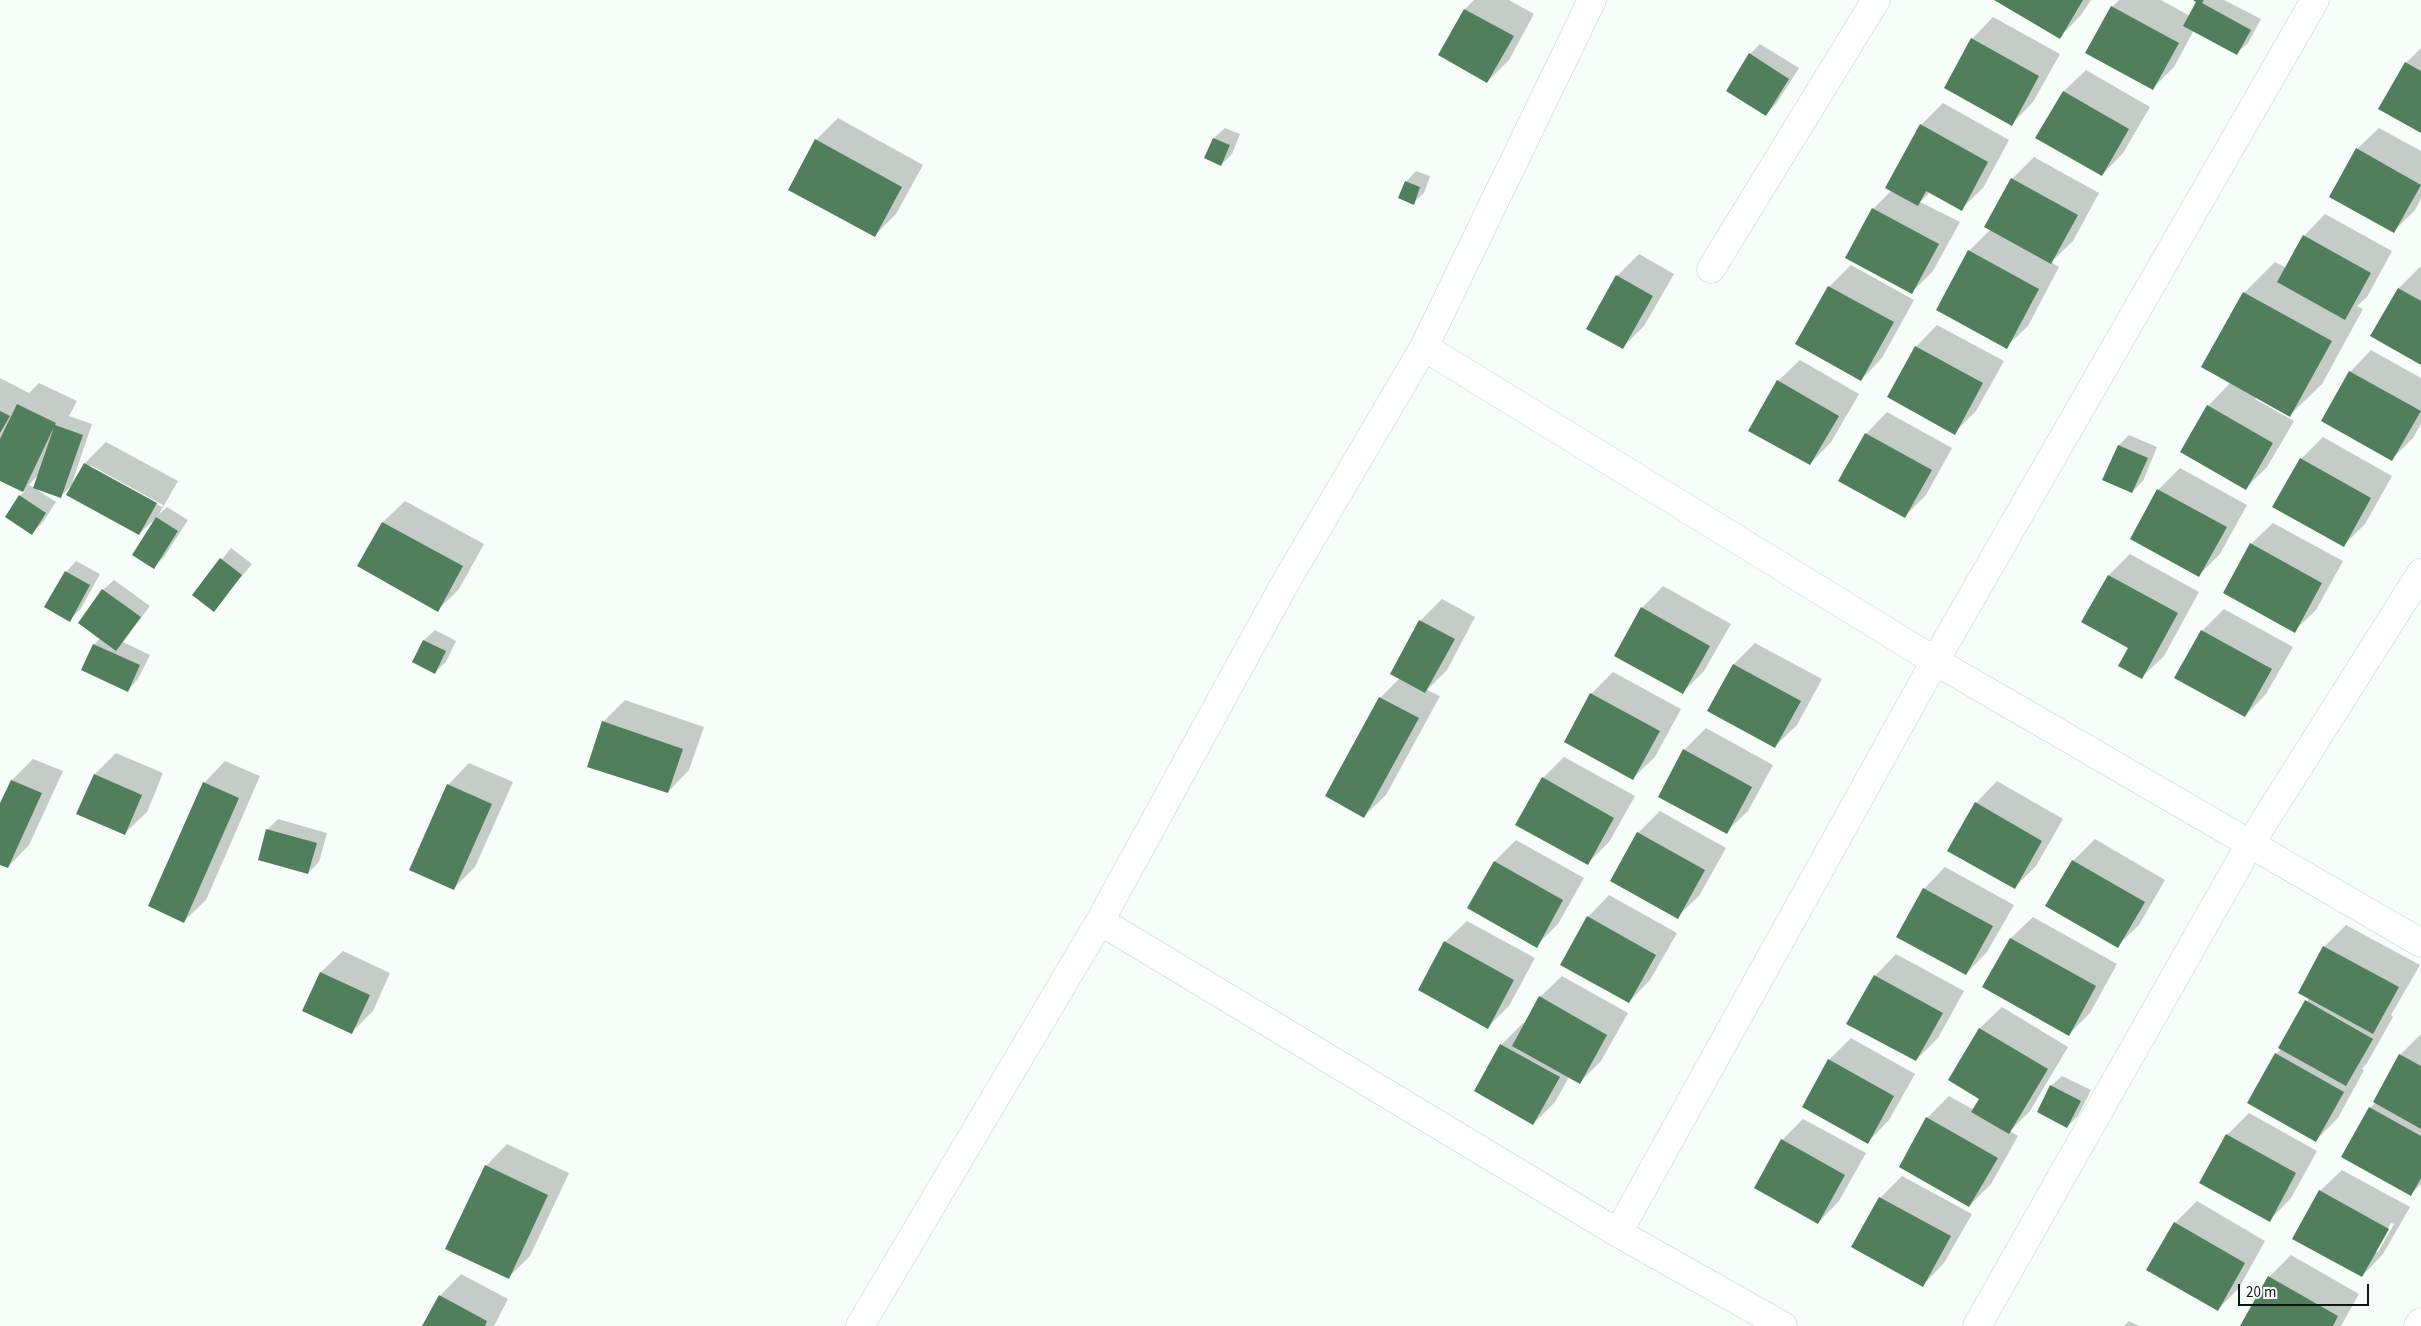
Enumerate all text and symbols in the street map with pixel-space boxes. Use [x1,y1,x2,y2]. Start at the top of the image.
scale bar [2241,1274,2372,1306]
text: 20 m [2246,1282,2276,1303]

